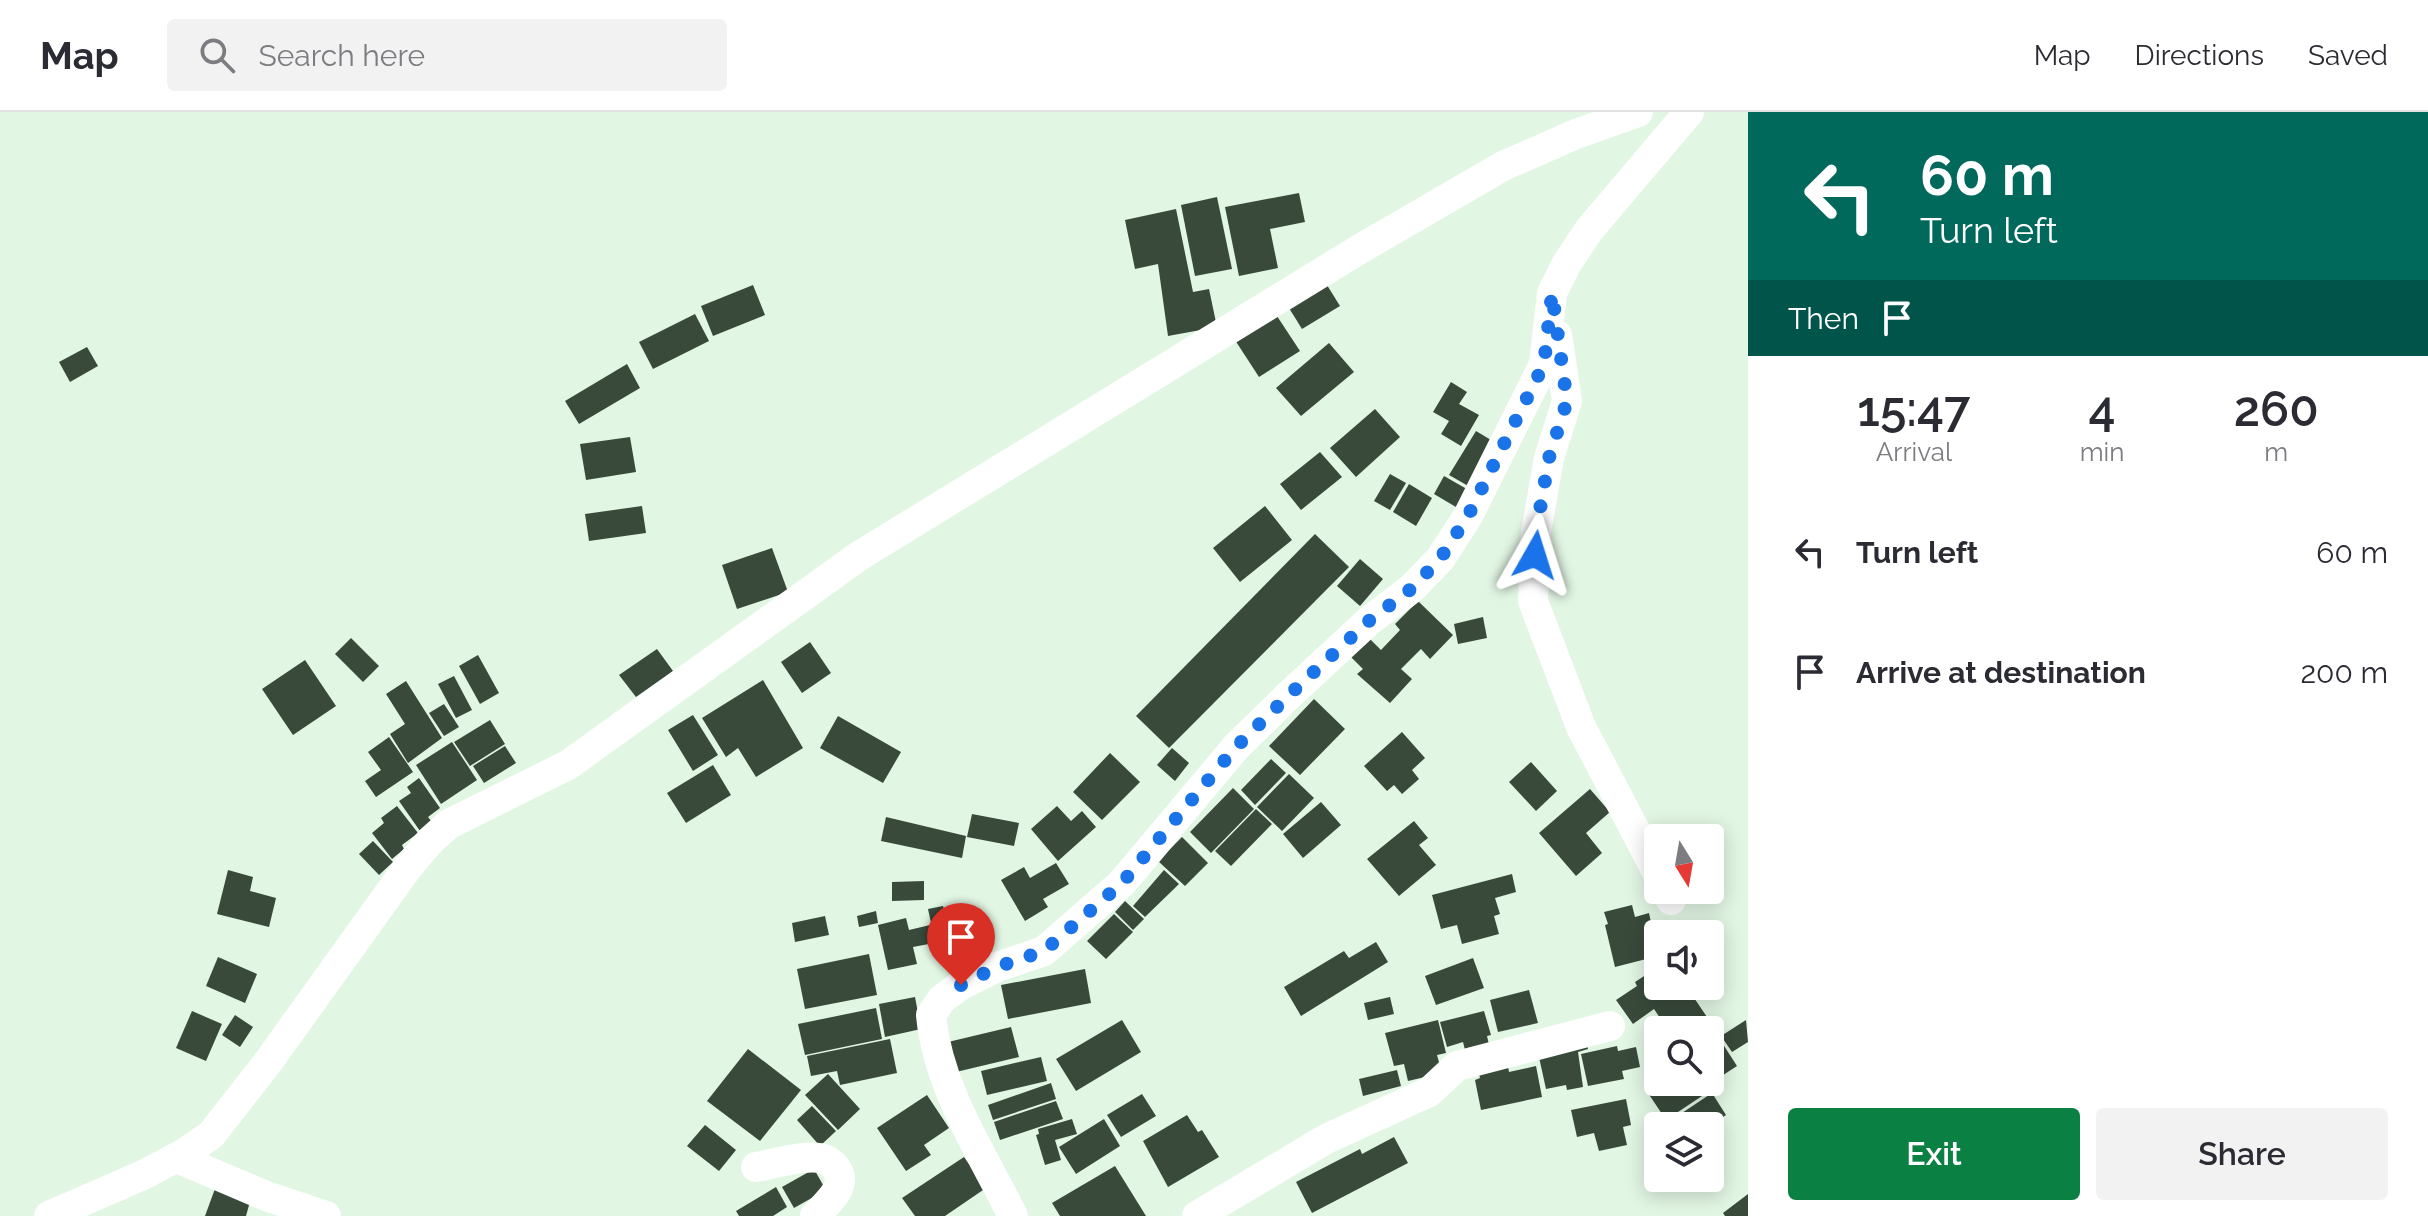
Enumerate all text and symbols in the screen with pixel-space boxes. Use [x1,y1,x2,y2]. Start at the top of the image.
search box [167,19,727,91]
text: Map [40,33,119,78]
icon: search [195,33,239,77]
text: Search here [259,38,425,73]
text: Map [2034,39,2091,72]
text: Directions [2135,39,2264,72]
text: Saved [2308,39,2388,72]
text: 60 m [1920,142,2054,208]
icon: left [1788,144,1892,248]
text: Turn left [1920,209,2058,251]
icon: arrive [1875,296,1919,340]
text: Then [1788,301,1859,336]
text: 15:47 [1857,381,1970,437]
text: 4 [2089,381,2116,437]
text: 260 [2234,381,2319,437]
text: Arrival [1876,437,1952,467]
text: min [2080,437,2124,467]
text: m [2264,437,2288,467]
position arrow [1493,513,1577,597]
icon: left [1788,530,1832,574]
text: Turn left [1856,535,1978,570]
text: 60 m [2316,535,2388,570]
icon: arrive [1788,650,1832,694]
text: Arrive at destination [1856,655,2146,690]
text: 200 m [2300,655,2388,690]
north arrow [1644,824,1724,904]
map controls [1644,824,1724,1192]
pin [927,903,995,985]
icon: arrive [939,915,983,959]
button: sound [1644,920,1724,1000]
button: search [1644,1016,1724,1096]
button: Exit [1788,1108,2080,1200]
button: Share [2096,1108,2388,1200]
button: layers [1644,1112,1724,1192]

